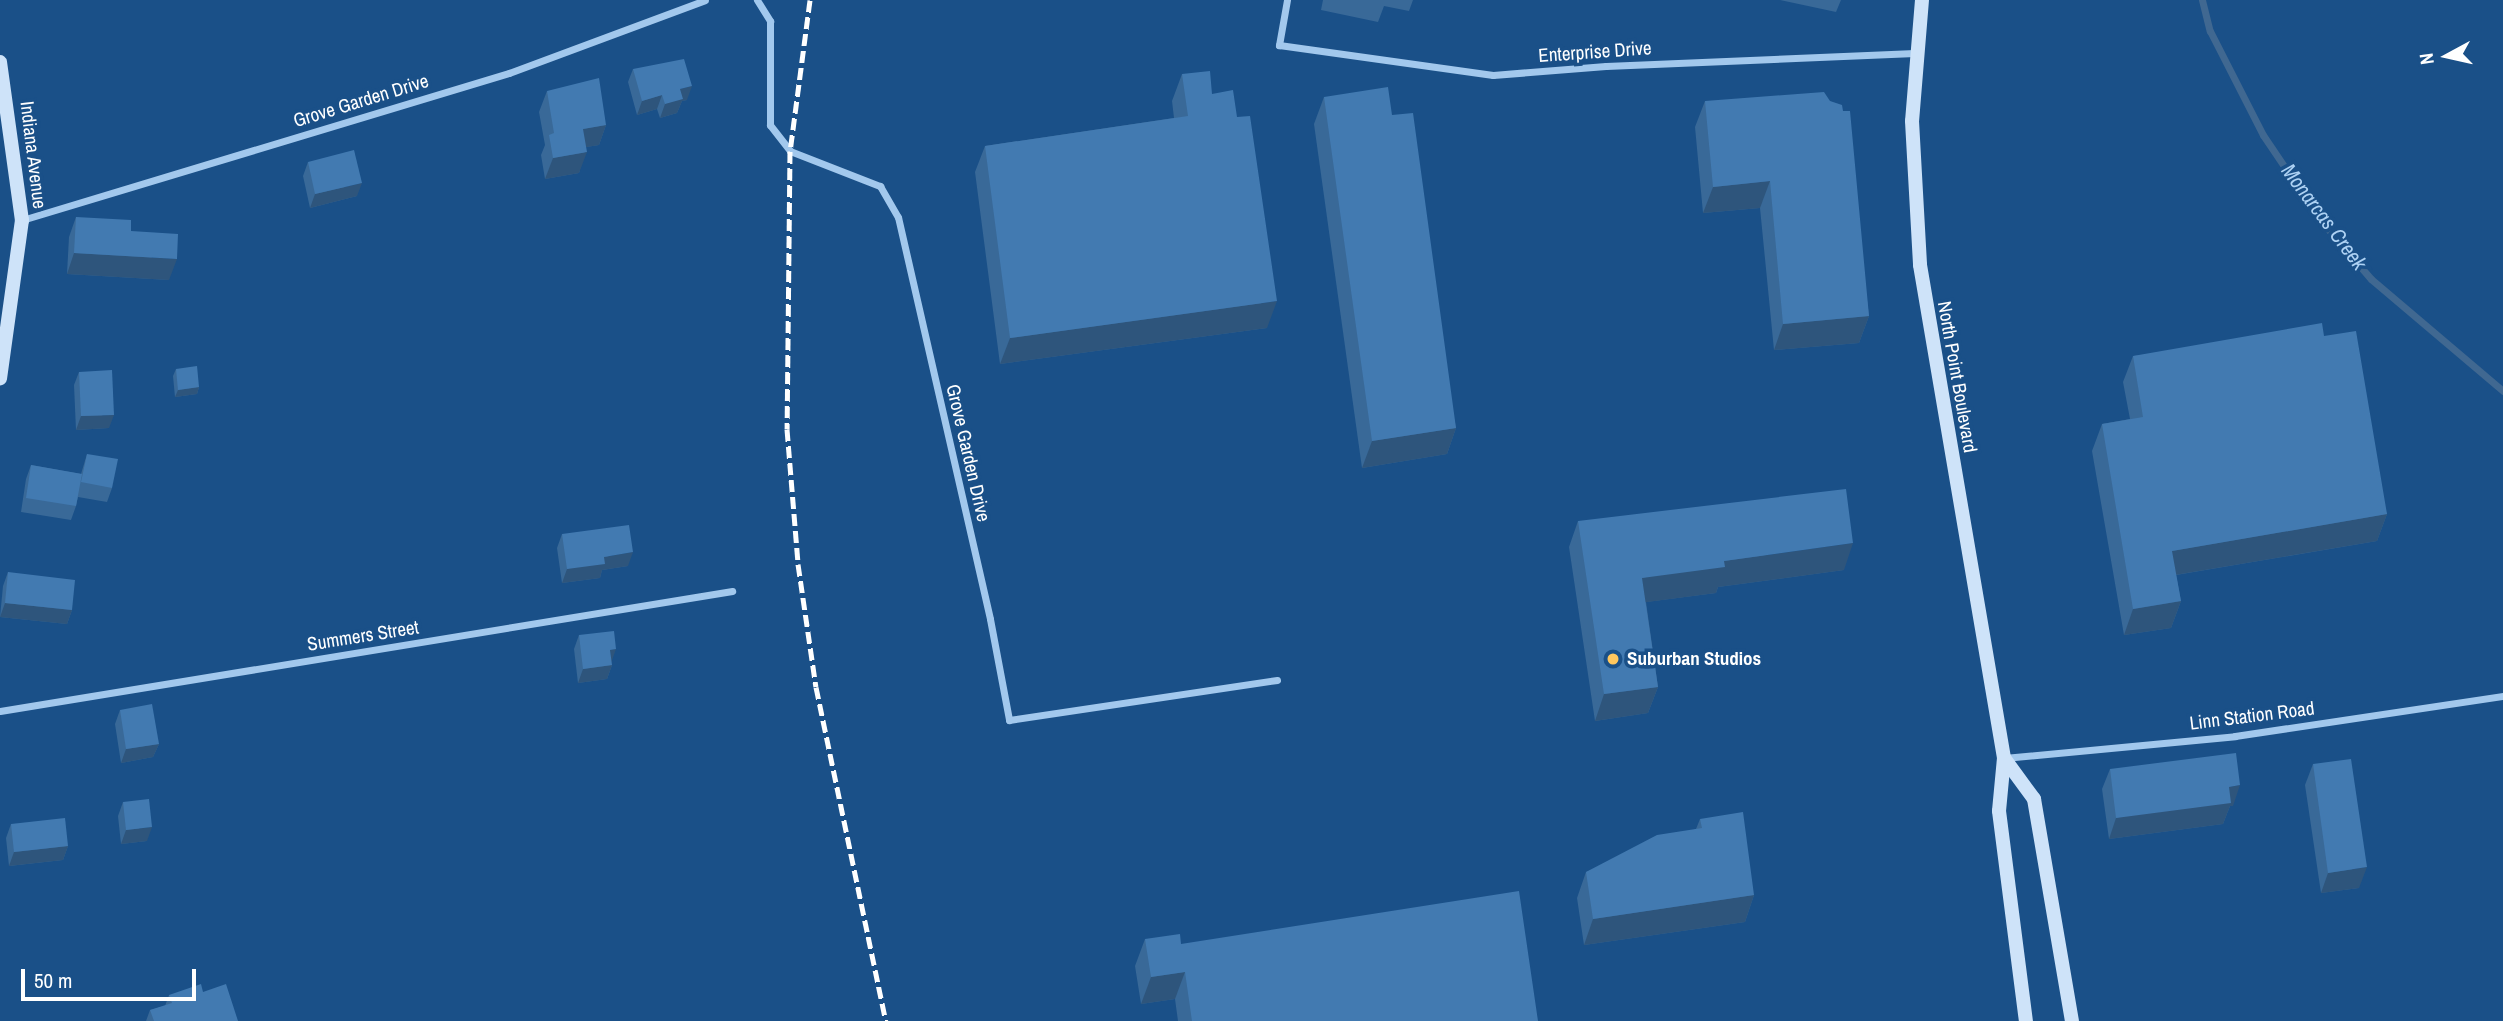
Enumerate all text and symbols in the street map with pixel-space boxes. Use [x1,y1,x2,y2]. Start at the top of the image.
north arrow [2412,21,2482,91]
street label: Enterprise Drive [1538,37,1652,67]
text: N [2413,52,2440,66]
street label: Grove Garden Drive [291,70,431,132]
street label: Indiana Avenue [15,100,51,210]
water label: Monarcas Creek [2276,159,2372,275]
street label: North Point Boulevard [1932,300,1982,454]
street label: Grove Garden Drive [941,382,995,524]
street label: Summers Street [306,616,420,656]
place label: Suburban Studios [1627,648,1761,670]
marker: Suburban Studios [1605,651,1621,667]
street label: Linn Station Road [2188,697,2316,735]
scale bar [24,954,200,998]
text: 50 m [34,966,72,995]

